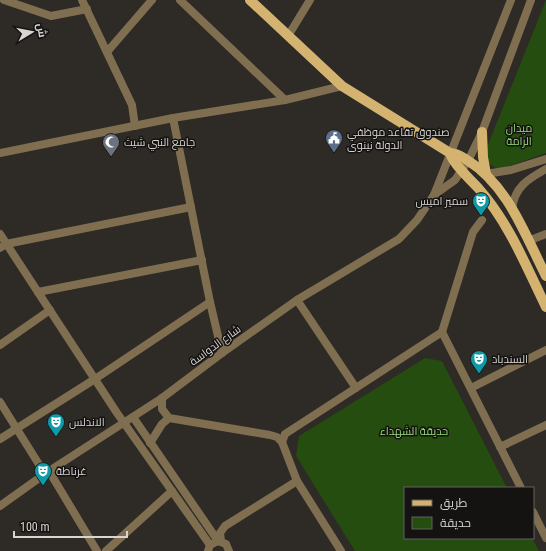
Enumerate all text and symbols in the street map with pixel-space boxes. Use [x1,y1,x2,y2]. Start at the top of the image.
north arrow [12,12,52,52]
text: ش [34,22,49,38]
park label: ميدان الرامة [506,122,532,148]
place label: صندوق تقاعد موظفي الدولة نينوى [347,126,450,152]
public building icon: صندوق تقاعد موظفي الدولة نينوى [324,128,344,153]
mosque icon: جامع النبي شيث [101,132,121,157]
place label: جامع النبي شيث [124,136,195,151]
theatre icon: سمير اميس [471,191,491,216]
place label: سمير اميس [415,195,468,208]
street label: شارع الدواسة [187,322,244,369]
theatre icon: السندباد [469,349,489,374]
place label: السندباد [492,353,528,366]
theatre icon: الاندلس [46,412,66,437]
place label: الاندلس [69,416,105,429]
park label: حديقة الشهداء [380,425,448,438]
theatre icon: غرناطة [33,461,53,486]
place label: غرناطة [56,465,87,478]
legend [404,487,534,539]
text: طريق [440,496,468,510]
scale bar [14,513,127,539]
text: حديقة [440,516,471,530]
text: 100 m [20,520,50,534]

